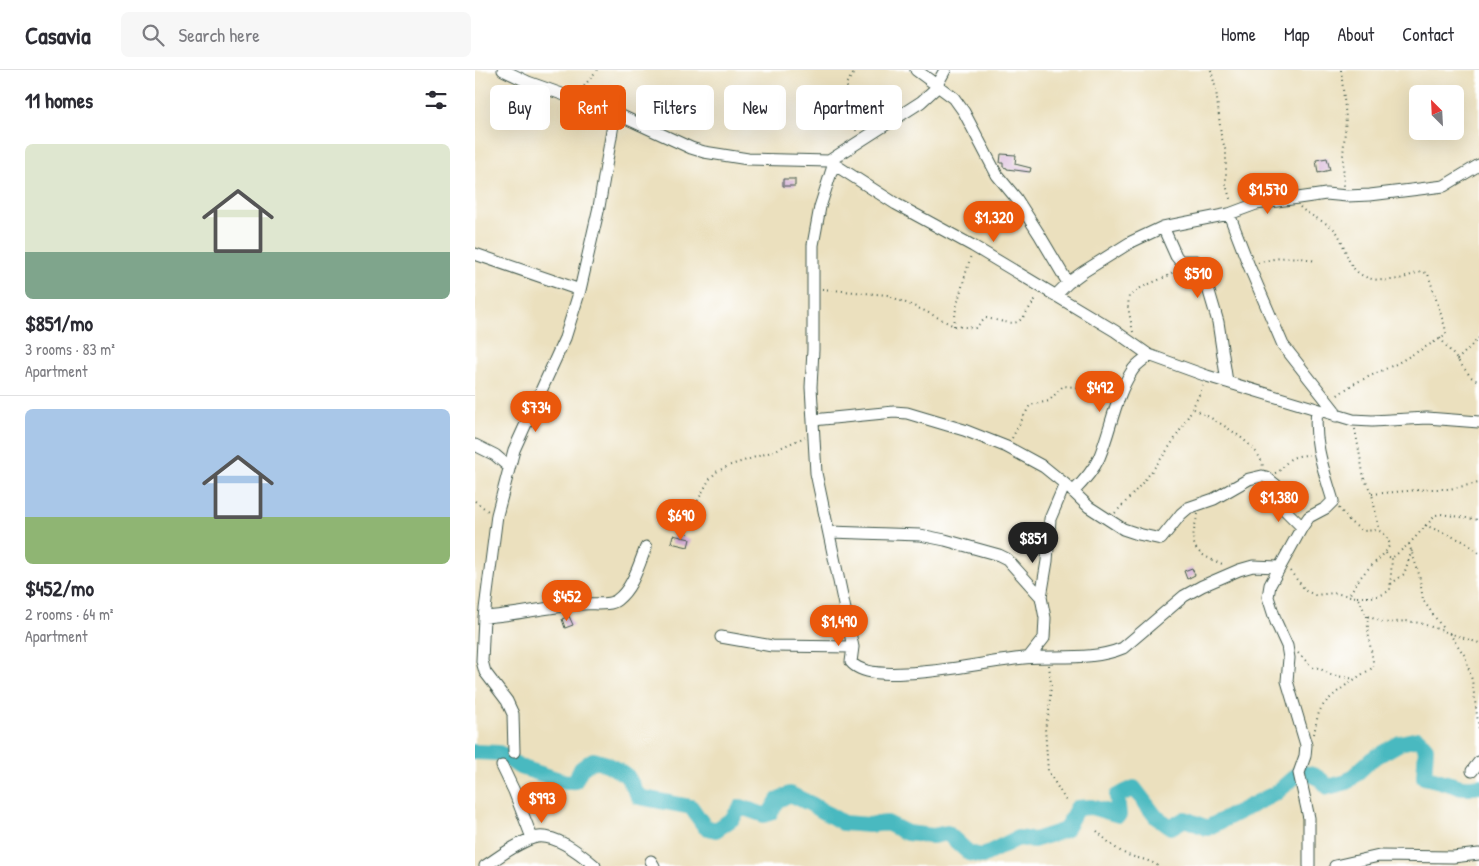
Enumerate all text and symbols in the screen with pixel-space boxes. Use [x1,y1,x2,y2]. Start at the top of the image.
search box [121,12,471,57]
text: Casavia [25,19,91,51]
icon: search [139,21,167,49]
text: Search here [179,22,260,48]
text: Home [1221,22,1256,47]
text: Map [1284,22,1309,47]
text: About [1337,22,1374,47]
text: Contact [1402,22,1454,47]
chip: Buy [490,85,550,130]
chip: Rent [560,85,626,130]
chip: Filters [636,85,714,130]
chip: New [724,85,786,130]
chip: Apartment [796,85,902,130]
north arrow [1409,85,1464,140]
map controls [1409,85,1464,140]
text: 11 homes [25,86,93,115]
icon: filters [422,86,450,114]
pin: $1,570 [1227,172,1309,215]
icon: home [193,176,283,266]
text: $1,570 [1248,178,1288,200]
pin: $1,320 [953,200,1035,243]
text: $1,320 [975,206,1013,228]
pin: $510 [1168,256,1228,299]
text: $510 [1184,262,1212,284]
text: $851/mo [25,309,93,338]
text: 3 rooms · 83 m² [25,338,115,360]
text: Apartment [25,360,88,382]
pin: $492 [1070,370,1130,413]
text: $492 [1086,376,1114,398]
pin: $734 [506,390,566,433]
text: $734 [521,396,551,418]
icon: home [193,442,283,532]
pin: $1,380 [1238,480,1320,523]
text: $1,380 [1260,486,1298,508]
pin: $690 [651,498,711,541]
text: $690 [667,504,695,526]
pin: $851 [1003,522,1063,564]
text: $851 [1019,527,1047,549]
text: $452/mo [25,574,94,603]
pin: $452 [537,580,597,622]
text: $452 [553,585,581,607]
text: 2 rooms · 64 m² [25,603,113,625]
pin: $1,490 [798,604,880,647]
text: $1,490 [821,610,857,632]
text: Apartment [25,625,88,647]
pin: $993 [512,782,572,824]
text: $993 [528,787,556,809]

